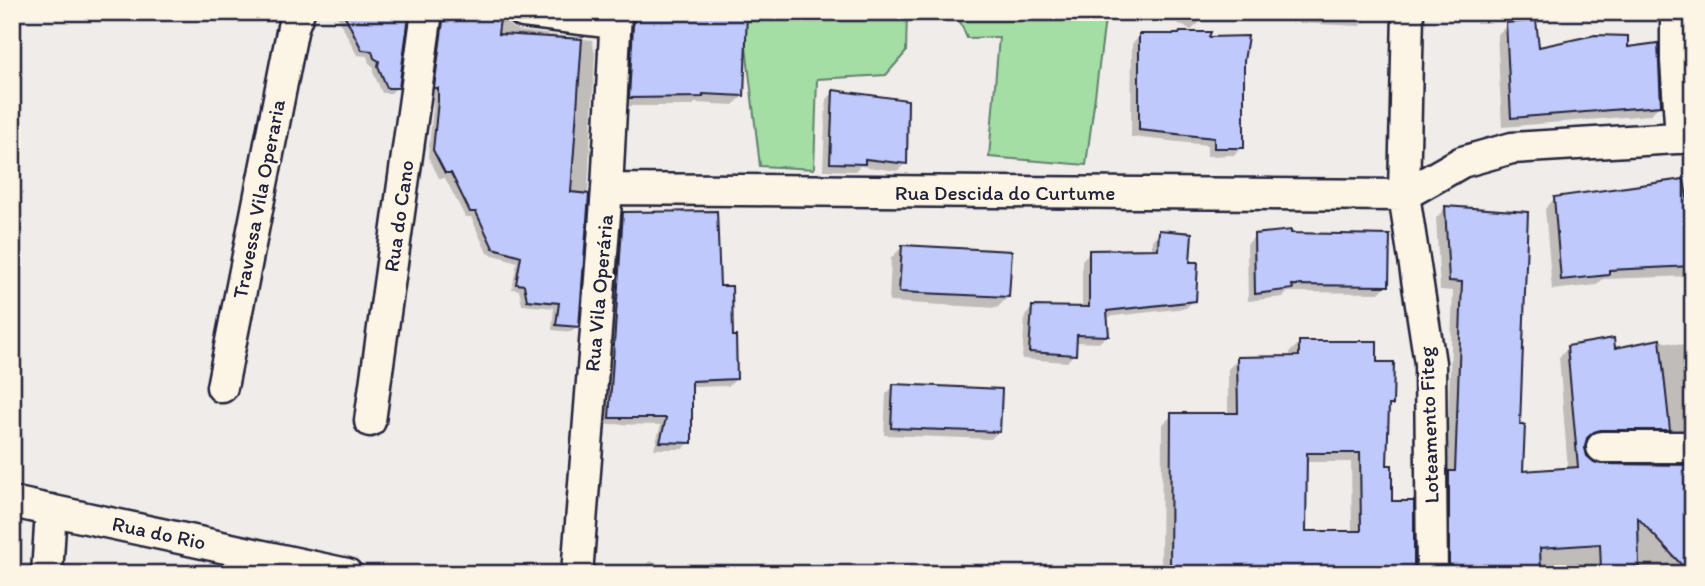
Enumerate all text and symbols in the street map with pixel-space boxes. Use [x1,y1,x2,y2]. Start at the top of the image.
street label: Travessa Vila Operaria [227,97,290,301]
street label: Rua do Cano [378,158,419,273]
street label: Rua Descida do Curtume [895,180,1115,205]
street label: Rua Vila Operária [579,213,618,373]
street label: Loteamento Fiteg [1413,346,1444,504]
street label: Rua do Rio [110,510,208,555]

